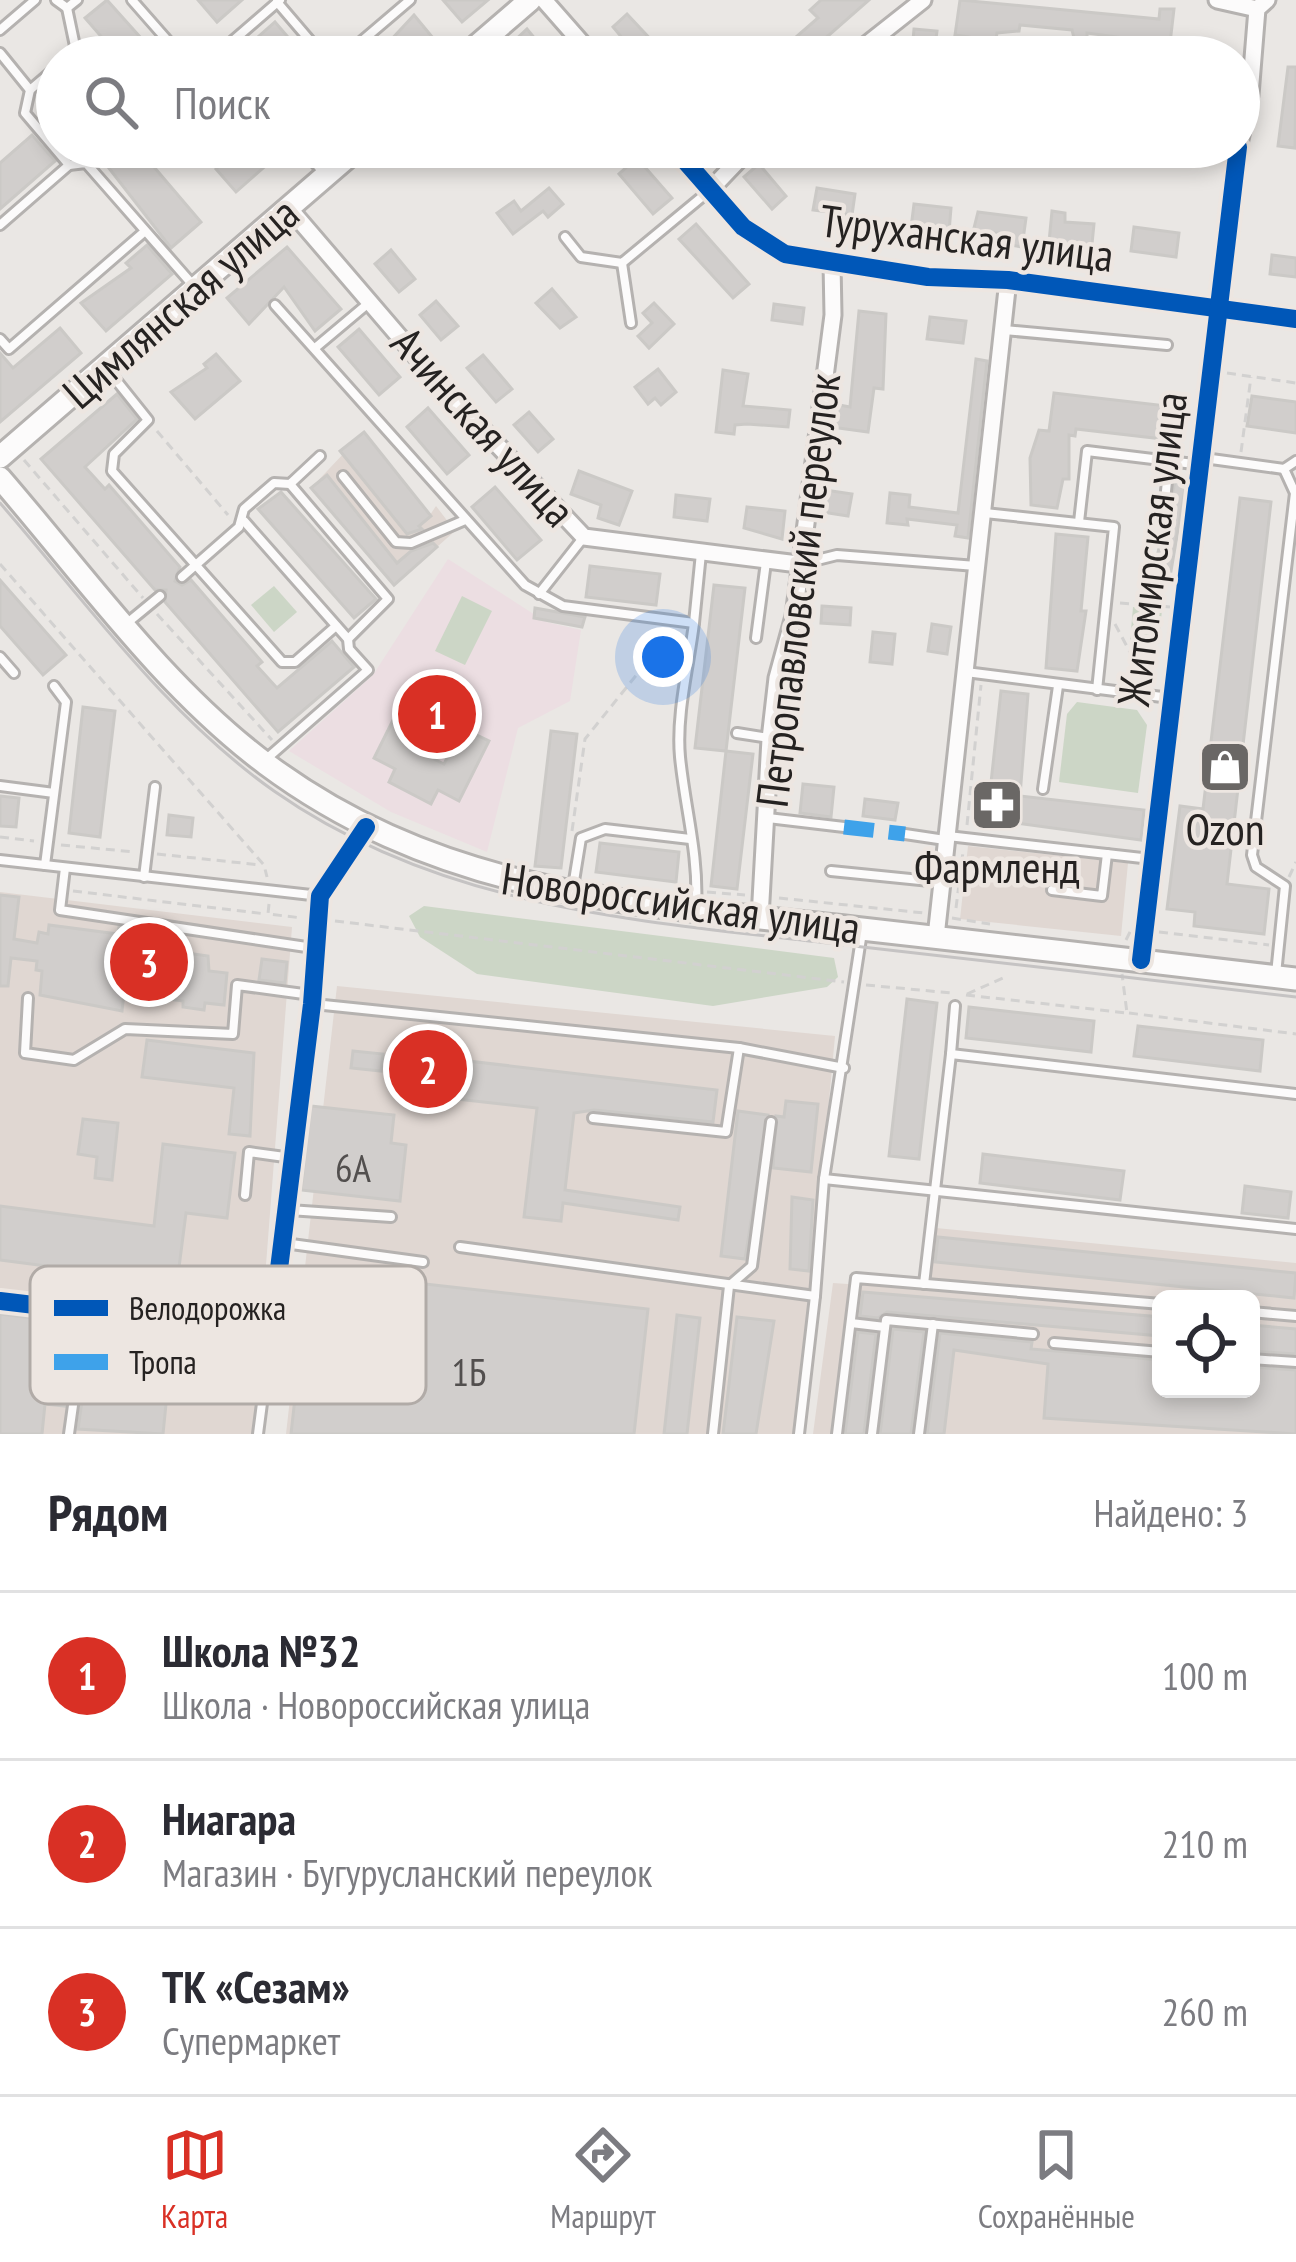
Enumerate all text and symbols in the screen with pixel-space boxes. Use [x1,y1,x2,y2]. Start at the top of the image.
search box [36,36,1260,168]
icon: search [78,69,144,135]
text: Поиск [174,73,270,131]
street label: Цимлянская улица [50,184,310,420]
street label: Туруханская улица [817,190,1117,284]
street label: Ачинская улица [379,314,589,538]
street label: Петропавловский переулок [742,369,852,810]
street label: Житомирская улица [1103,389,1199,710]
your location [633,627,693,687]
pin: 1 [398,669,476,759]
shop icon: Ozon [1197,739,1253,795]
pharmacy icon: Фармленд [969,777,1025,833]
place label: Ozon [1186,799,1264,857]
place label: Фармленд [914,837,1080,895]
street label: Новороссийская улица [498,848,864,956]
pin: 3 [110,917,188,1007]
pin: 2 [389,1024,467,1114]
house number: 6А [335,1142,372,1193]
legend [30,1266,426,1404]
text: Велодорожка [129,1286,286,1329]
map controls [1152,1290,1260,1398]
button: locate [1152,1290,1260,1398]
text: Тропа [129,1340,197,1383]
house number: 1Б [452,1346,486,1397]
text: Рядом [48,1479,168,1545]
text: Найдено: 3 [1094,1487,1248,1538]
text: Школа №32 [162,1621,361,1679]
text: 1 [78,1650,96,1701]
text: 100 m [1162,1650,1248,1701]
text: Школа · Новороссийская улица [162,1679,590,1730]
text: Ниагара [162,1789,296,1847]
text: 2 [78,1818,96,1869]
text: 210 m [1162,1818,1248,1869]
text: Магазин · Бугурусланский переулок [162,1847,652,1898]
text: ТК «Сезам» [162,1957,350,2015]
text: 3 [78,1986,96,2037]
text: 260 m [1162,1986,1248,2037]
text: Супермаркет [162,2015,340,2066]
tab: Карта [161,2122,228,2237]
tab: Маршрут [550,2122,656,2237]
tab: Сохранённые [978,2122,1135,2237]

